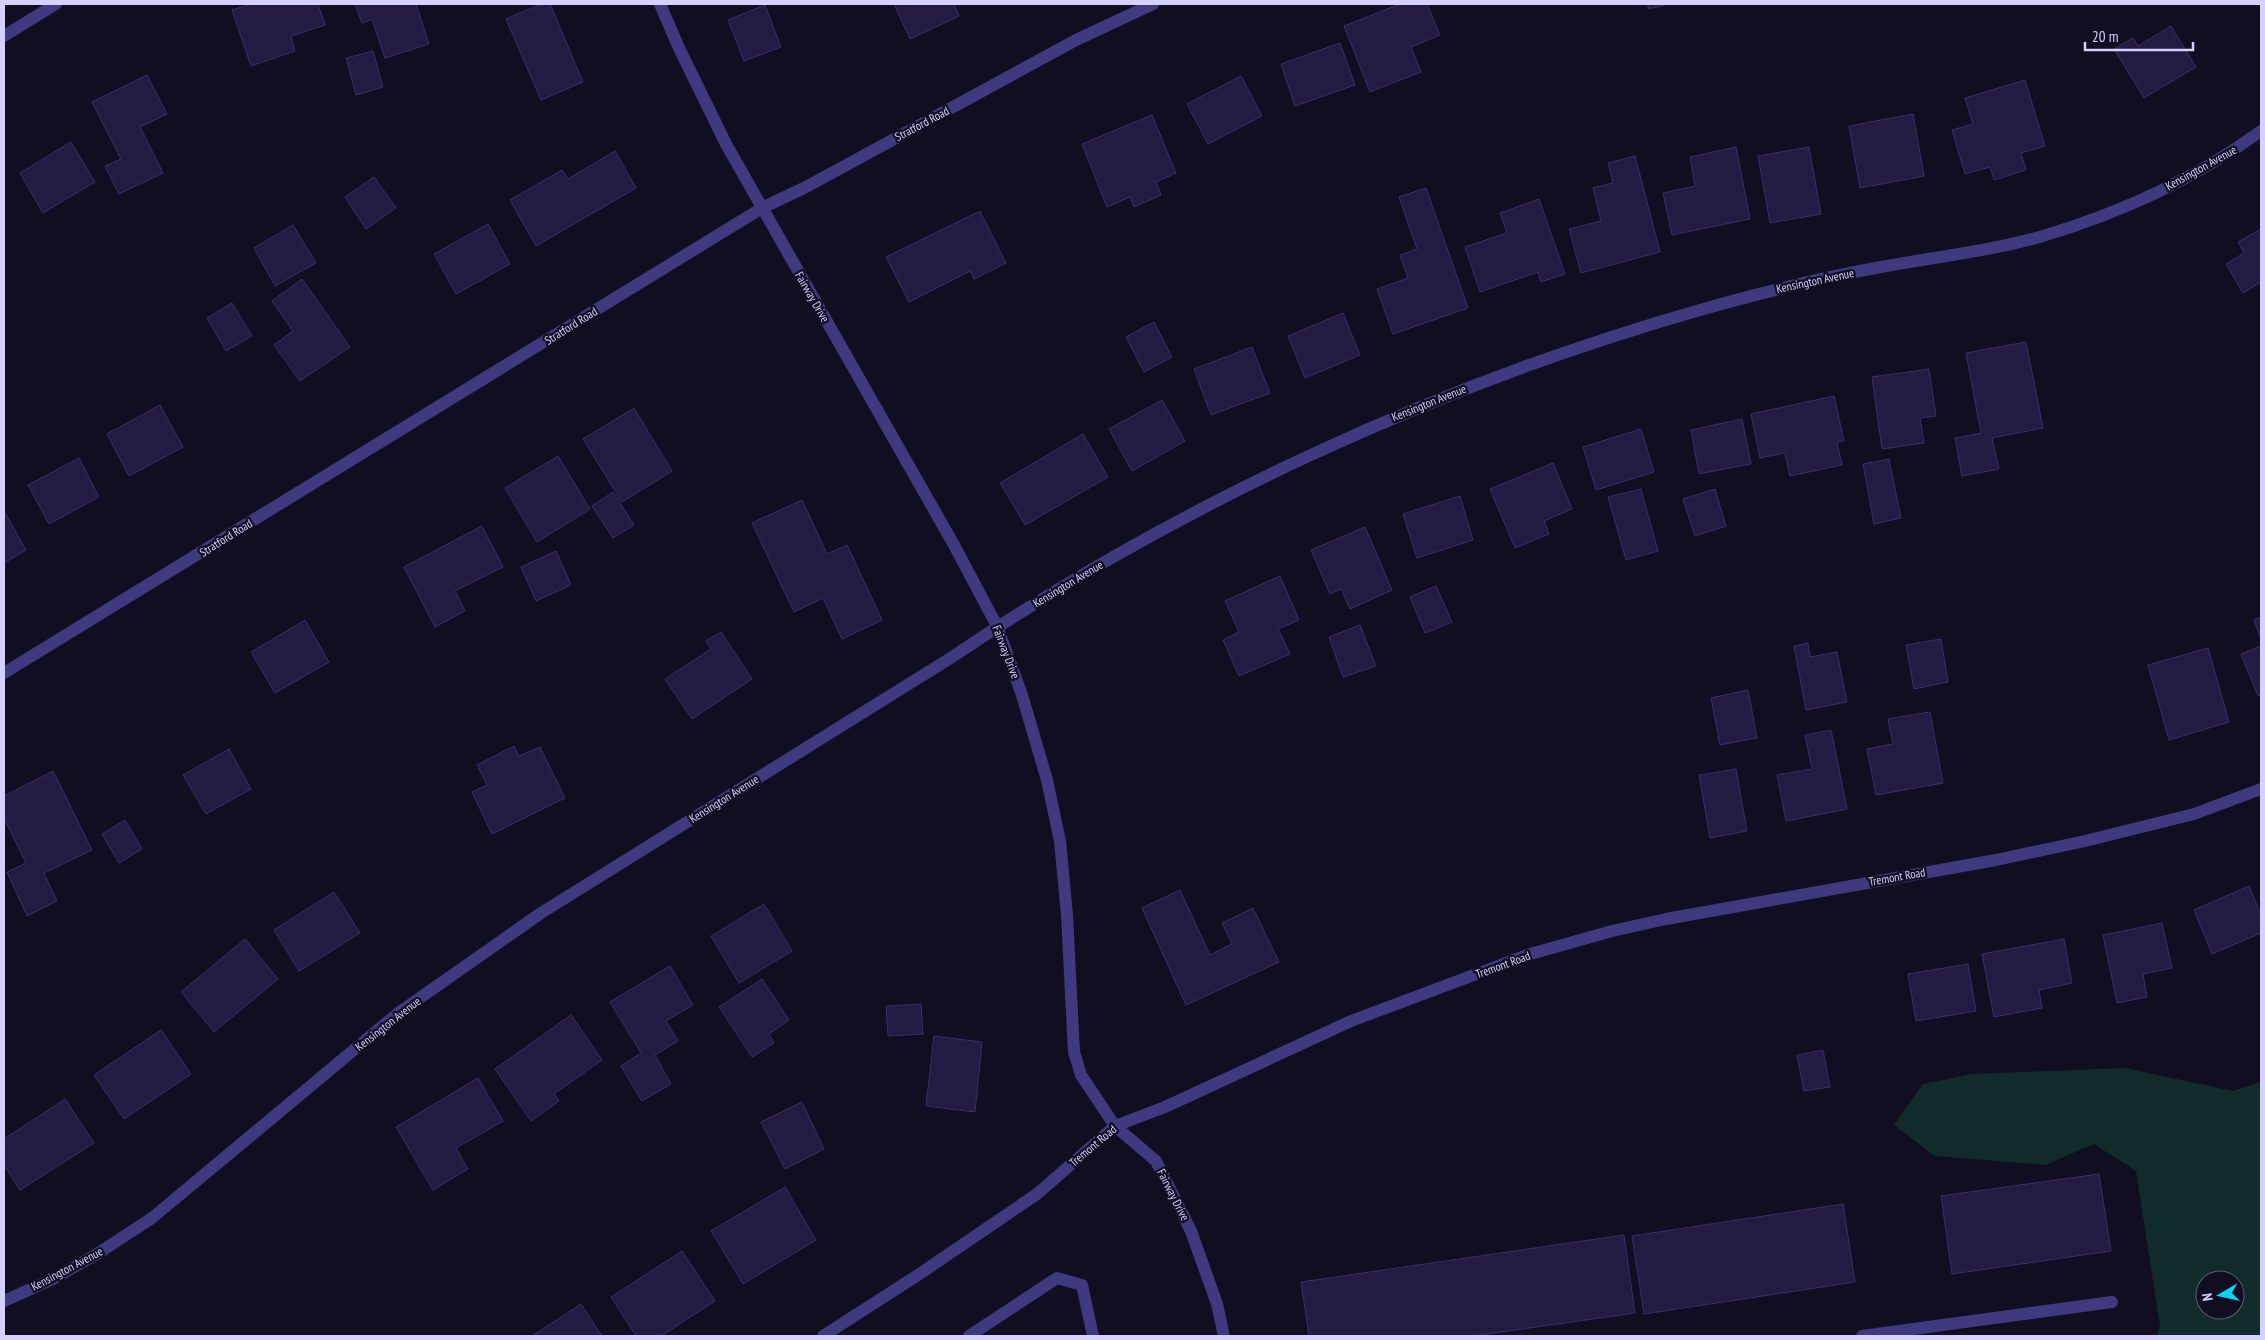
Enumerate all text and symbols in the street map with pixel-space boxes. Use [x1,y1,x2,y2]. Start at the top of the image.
scale bar [2085,20,2192,52]
text: 20 m [2092,27,2118,46]
street label: Stratford Road [892,103,952,144]
street label: Kensington Avenue [2163,142,2239,193]
street label: Kensington Avenue [1775,265,1855,296]
street label: Fairway Drive [792,269,833,325]
street label: Stratford Road [542,303,600,348]
street label: Kensington Avenue [1389,381,1468,424]
street label: Stratford Road [197,515,255,560]
street label: Kensington Avenue [1030,557,1106,610]
street label: Fairway Drive [989,623,1024,681]
street label: Kensington Avenue [686,771,761,826]
street label: Tremont Road [1867,864,1926,889]
street label: Tremont Road [1473,948,1532,981]
street label: Kensington Avenue [352,993,423,1054]
street label: Tremont Road [1066,1121,1119,1170]
street label: Fairway Drive [1154,1166,1193,1223]
street label: Kensington Avenue [28,1243,105,1294]
north arrow [2195,1270,2245,1320]
text: N [2198,1292,2217,1302]

